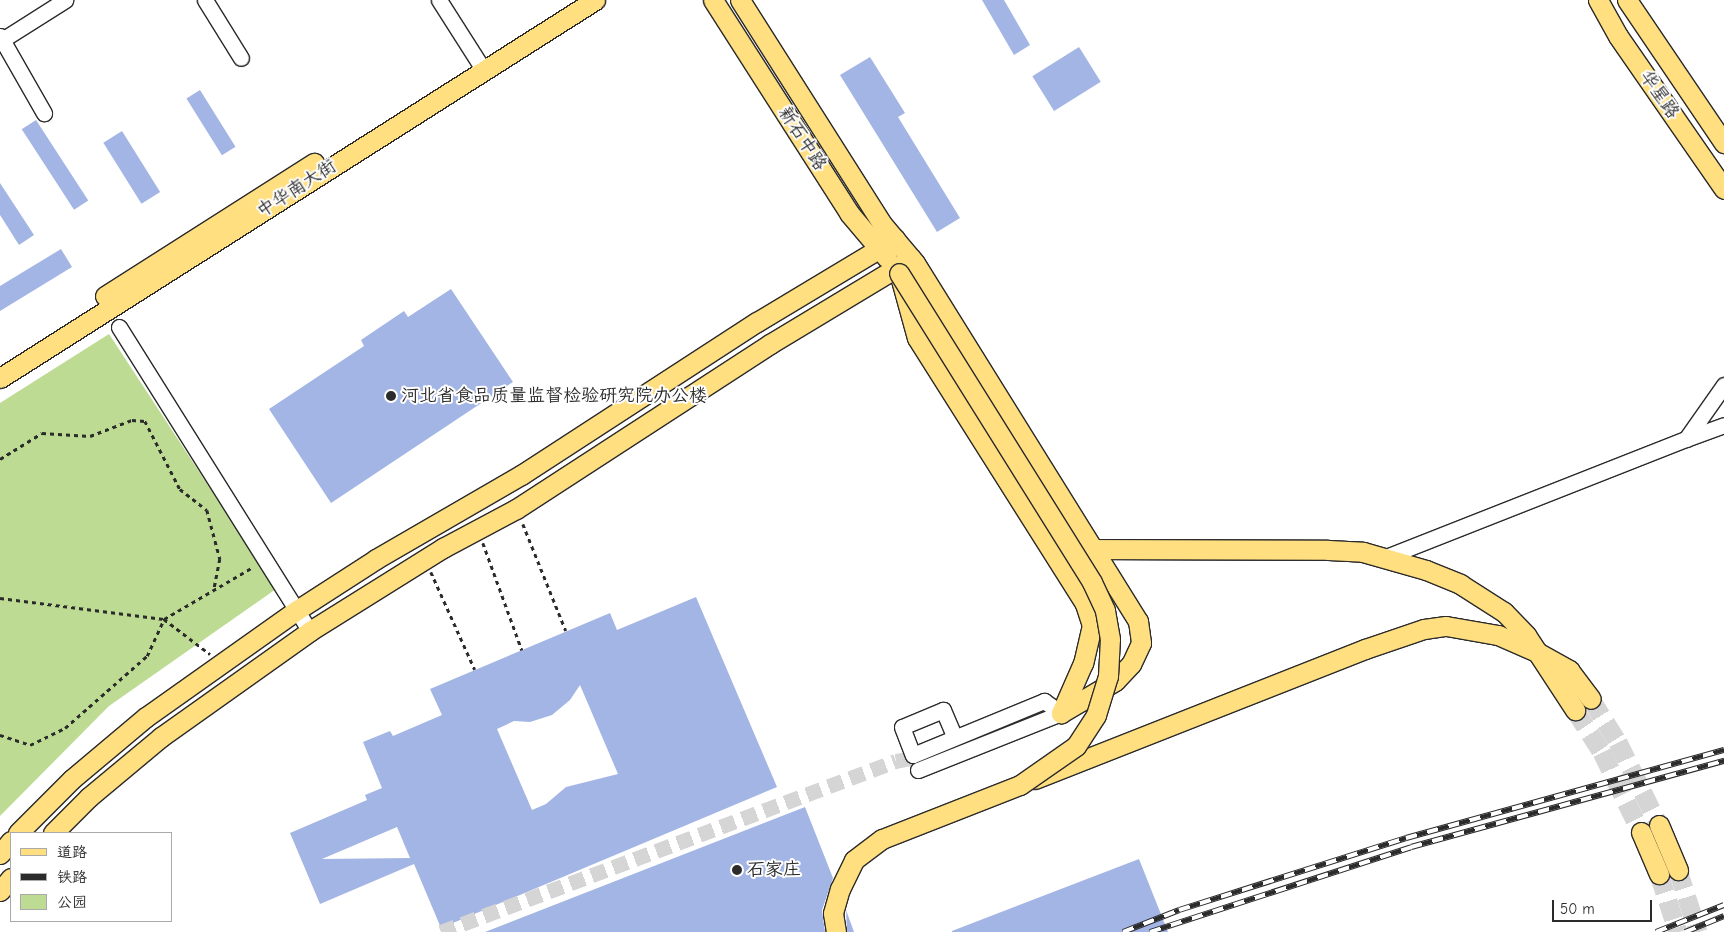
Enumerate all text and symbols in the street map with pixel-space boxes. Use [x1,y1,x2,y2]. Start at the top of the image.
street label: 华星路 [1635,67,1683,123]
street label: 新石中路 [773,103,831,175]
street label: 中华南大街 [253,155,341,223]
place label: 河北省食品质量监督检验研究院办公楼 [401,385,707,407]
marker: 河北省食品质量监督检验研究院办公楼 [385,390,397,402]
legend [10,832,172,922]
text: 道路 [57,843,87,861]
place label: 石家庄 [747,859,801,881]
marker: 石家庄 [731,864,743,876]
text: 铁路 [57,868,87,886]
scale bar [1554,890,1654,922]
text: 公园 [57,893,87,911]
text: 50 m [1560,900,1595,918]

